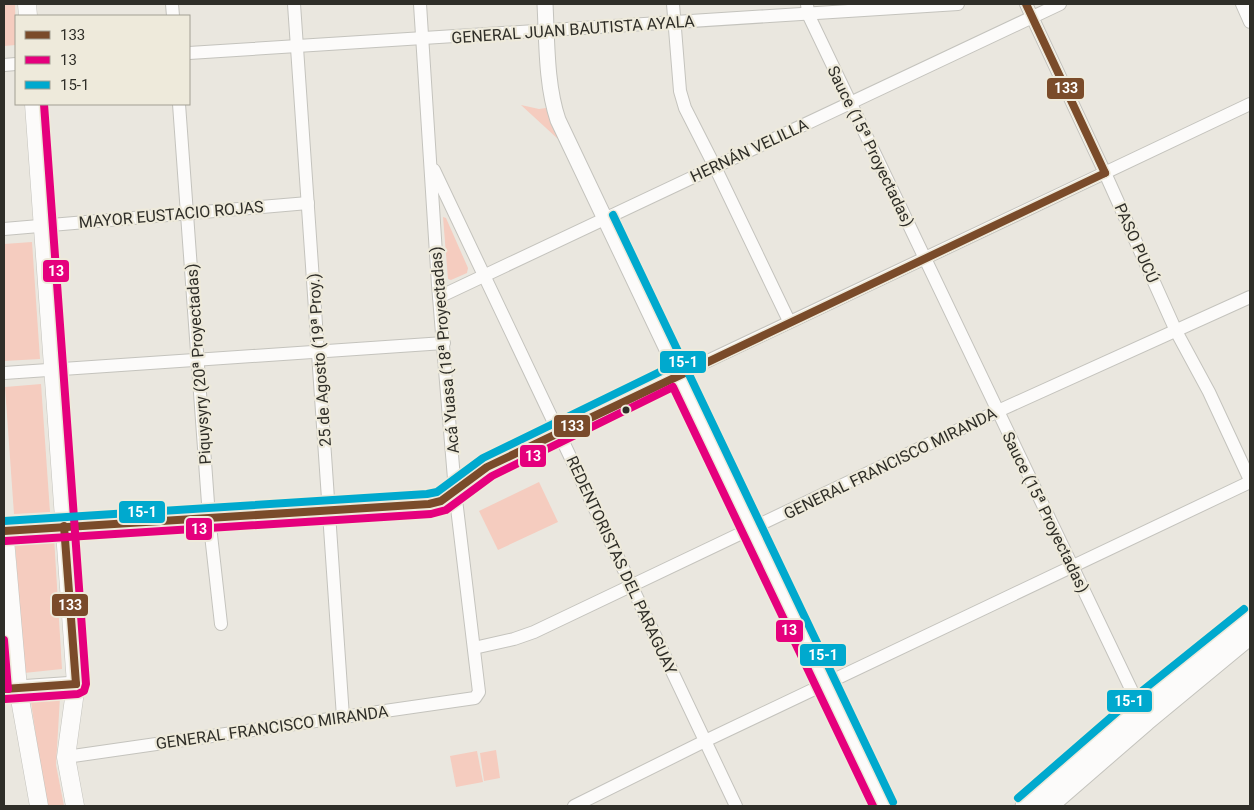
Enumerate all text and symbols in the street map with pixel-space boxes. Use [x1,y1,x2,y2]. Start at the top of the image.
street label: GENERAL JUAN BAUTISTA AYALA [451,11,696,47]
legend [15,15,190,105]
text: 133 [60,26,85,44]
text: 13 [60,51,77,69]
street label: Sauce (15ª Proyectadas) [823,63,918,230]
text: 15-1 [60,76,89,94]
line badge: 133 [1046,77,1085,100]
text: 133 [1054,80,1078,96]
street label: HERNÁN VELILLA [687,115,812,186]
street label: MAYOR EUSTACIO ROJAS [78,197,264,232]
street label: PASO PUCÚ [1111,200,1163,286]
street label: Acá Yuasa (18ª Proyectadas) [426,246,463,454]
line badge: 13 [42,259,70,283]
text: 13 [48,263,64,279]
street label: Piquysyry (20ª Proyectadas) [182,263,215,465]
street label: 25 de Agosto (19ª Proy.) [304,273,335,447]
line badge: 15-1 [659,350,707,374]
text: 15-1 [668,354,698,370]
street label: GENERAL FRANCISCO MIRANDA [781,403,1000,523]
unlabelled marker [621,405,631,415]
line badge: 133 [553,414,591,438]
text: 133 [560,418,584,434]
street label: Sauce (15ª Proyectadas) [998,429,1093,596]
line badge: 13 [519,444,547,468]
text: 13 [525,448,541,464]
street label: REDENTORISTAS DEL PARAGUAY [562,453,681,678]
line badge: 15-1 [118,500,166,524]
text: 15-1 [127,504,157,520]
line badge: 13 [185,517,213,541]
text: 13 [191,521,207,537]
line badge: 133 [51,593,89,617]
text: 133 [58,597,82,613]
line badge: 13 [775,619,804,643]
text: 13 [781,622,797,638]
line badge: 15-1 [799,643,847,667]
text: 15-1 [808,647,838,663]
line badge: 15-1 [1106,689,1153,713]
text: 15-1 [1114,693,1144,709]
street label: GENERAL FRANCISCO MIRANDA [155,702,390,753]

